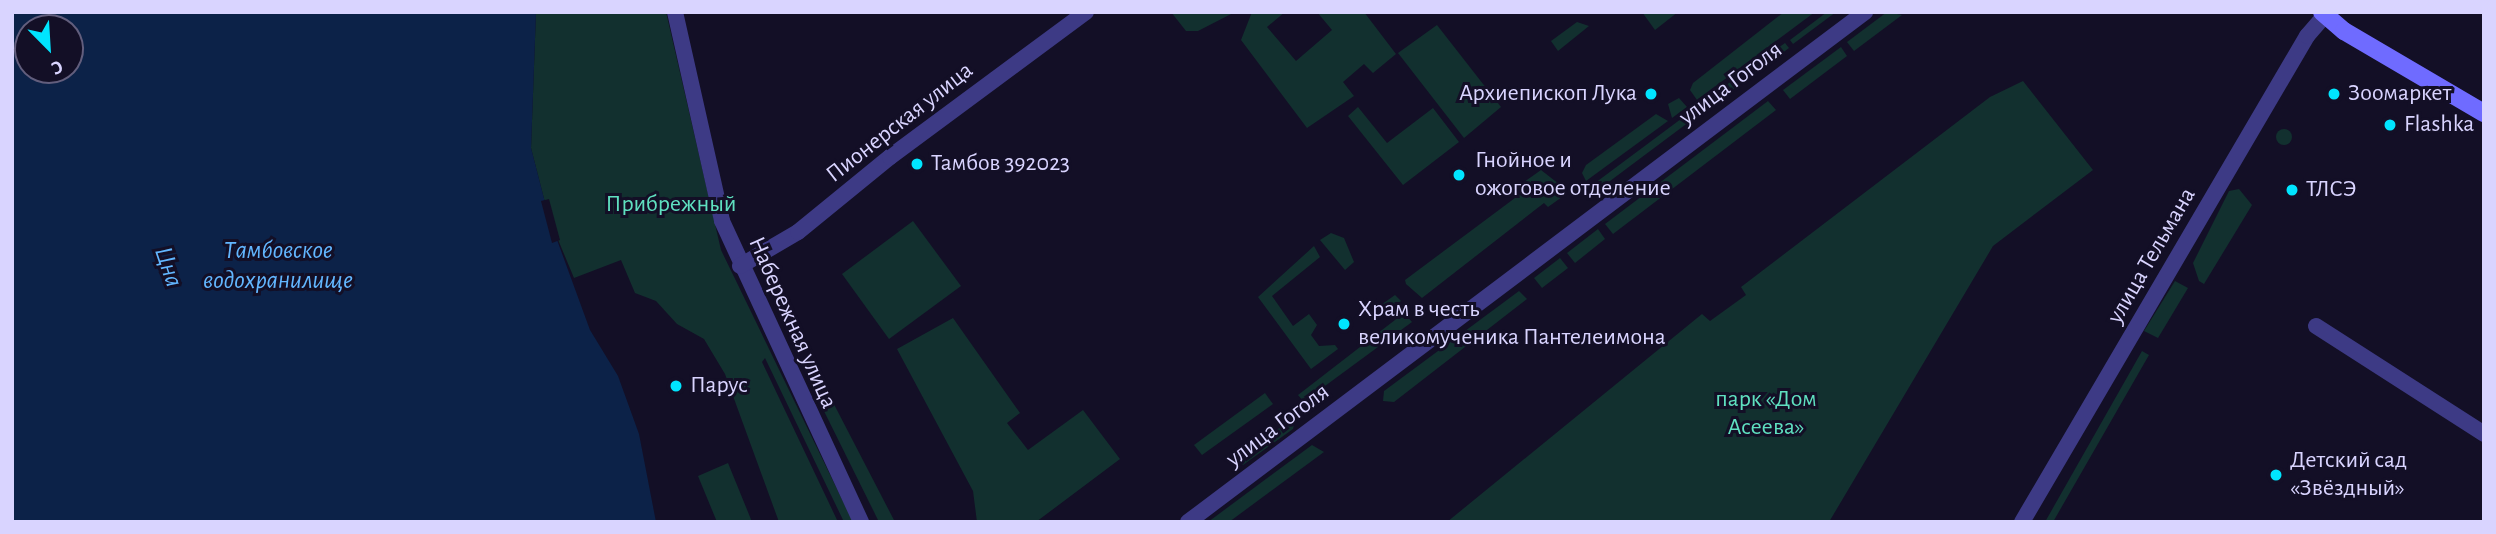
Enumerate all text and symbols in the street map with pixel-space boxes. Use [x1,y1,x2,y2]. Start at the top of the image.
north arrow [14,14,84,84]
street label: улица Гоголя [1674,36,1788,132]
text: С [48,56,66,78]
street label: Пионерская улица [821,57,979,189]
place label: Архиепископ Лука [1459,80,1637,108]
place label: Зоомаркет [2348,80,2451,108]
marker: Архиепископ Лука [1643,86,1659,102]
marker: Зоомаркет [2326,86,2342,102]
place label: Flashka [2404,111,2474,139]
marker: Flashka [2382,117,2398,133]
place label: Гнойное и ожоговое отделение [1475,147,1671,203]
place label: Тамбов 392023 [931,150,1070,178]
marker: Тамбов 392023 [909,156,925,172]
marker: Гнойное и ожоговое отделение [1449,165,1469,185]
place label: ТЛСЭ [2306,176,2357,204]
marker: ТЛСЭ [2284,182,2300,198]
street label: улица Тельмана [2102,183,2202,329]
park label: Прибрежный [606,191,736,219]
street label: Набережная улица [741,233,843,413]
water label: Тамбовское водохранилище [203,235,353,296]
water label: Цна [147,243,189,291]
place label: Храм в честь великомученика Пантелеимона [1358,296,1666,352]
marker: Храм в честь великомученика Пантелеимона [1336,316,1352,332]
place label: Парус [690,372,748,400]
marker: Парус [668,378,684,394]
street label: улица Гоголя [1221,378,1335,474]
park label: парк «Дом Асеева» [1715,386,1817,442]
place label: Детский сад «Звёздный» [2290,447,2407,503]
marker: Детский сад «Звёздный» [2268,467,2284,483]

